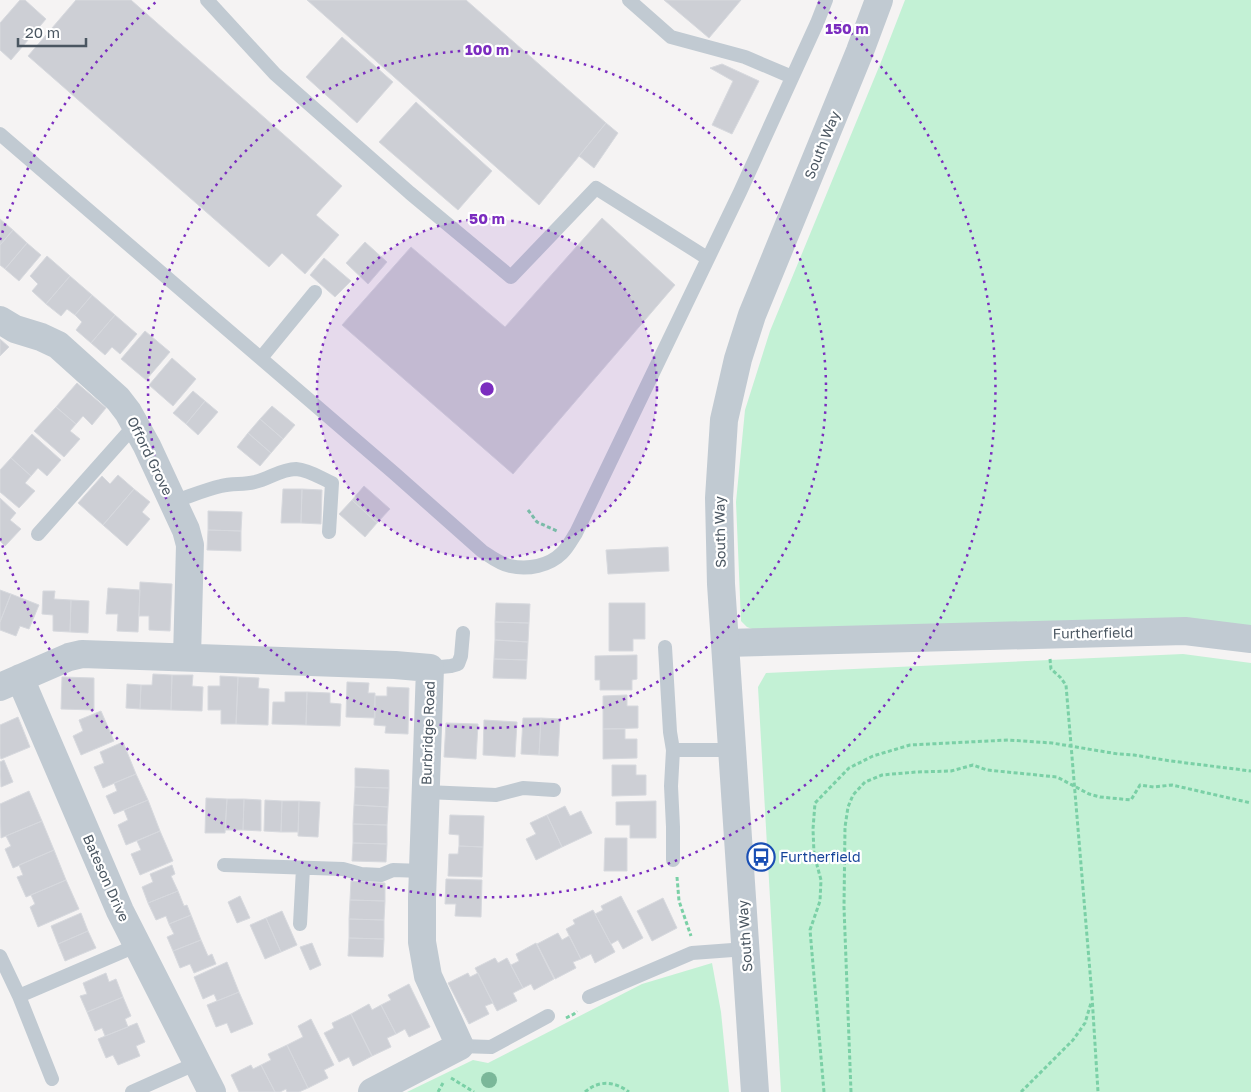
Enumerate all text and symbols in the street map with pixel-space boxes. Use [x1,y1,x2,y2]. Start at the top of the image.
scale bar [18,15,85,47]
text: 150 m [825,19,869,37]
text: 20 m [25,23,60,41]
text: 100 m [465,40,509,58]
street label: South Way [800,108,843,181]
text: 50 m [469,209,505,227]
centre of rings [478,380,496,398]
street label: Offord Grove [124,414,177,498]
street label: South Way [710,496,729,568]
street label: Furtherfield [1053,623,1133,642]
street label: Burbridge Road [417,681,438,785]
street label: Bateson Drive [80,832,133,924]
bus stop icon: Furtherfield [746,842,776,872]
place label: Furtherfield [780,848,861,865]
street label: South Way [734,899,755,972]

